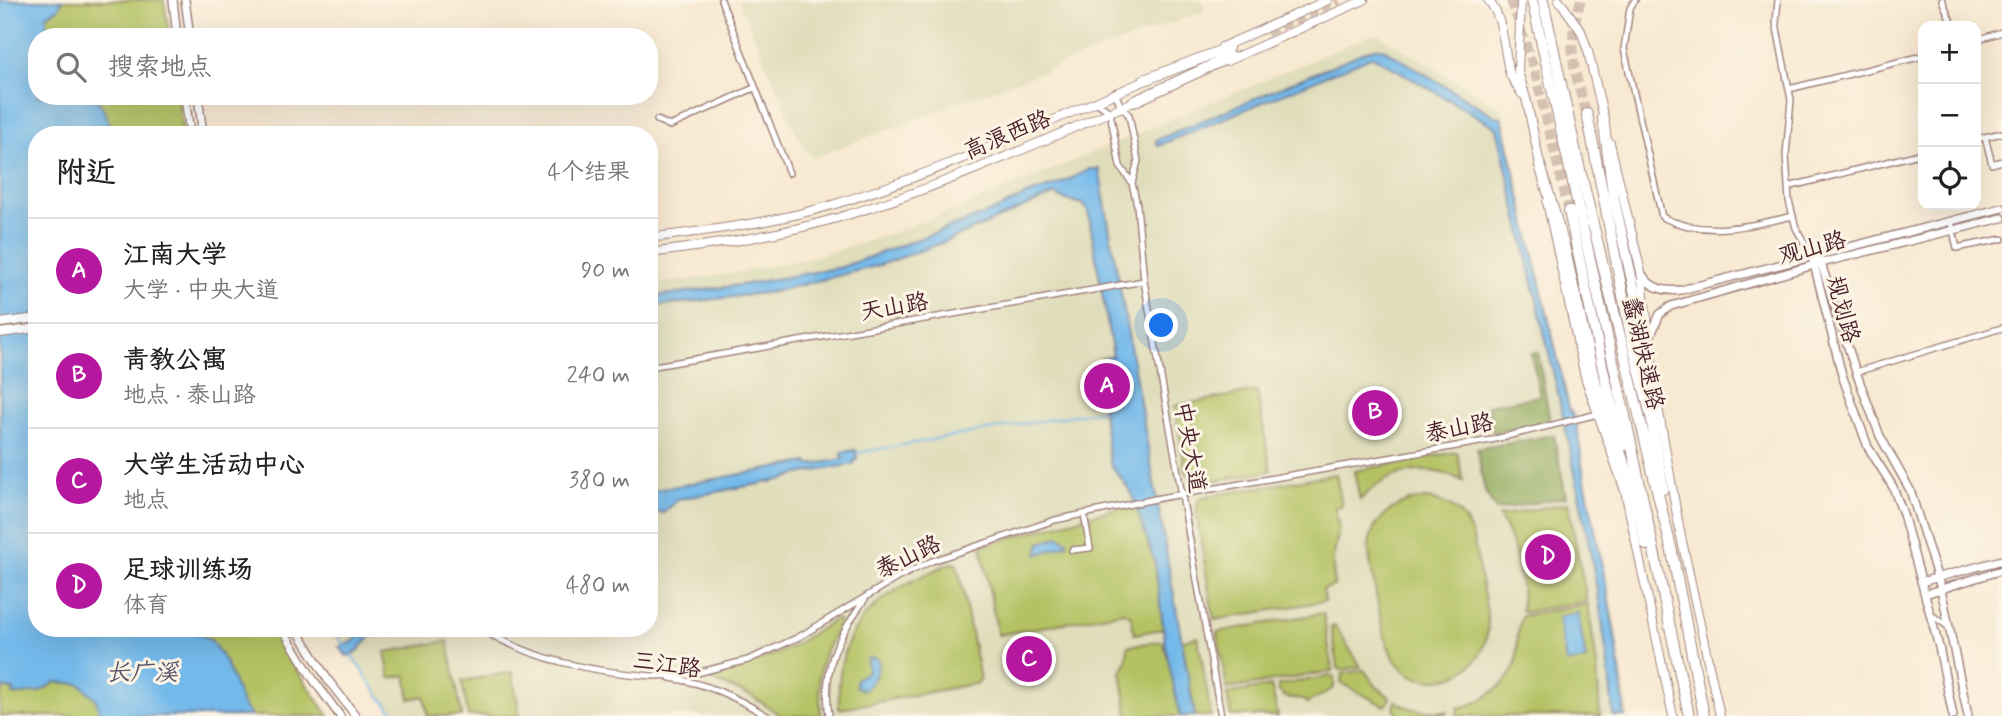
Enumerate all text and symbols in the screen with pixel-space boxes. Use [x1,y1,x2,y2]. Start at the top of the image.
map controls [1918,21,1981,210]
button: + [1918,21,1981,84]
search box [28,28,658,105]
icon: search [52,48,90,86]
text: 搜索地点 [108,51,212,85]
button: − [1918,84,1981,147]
street label: 高浪西路 [960,104,1056,168]
button: locate [1918,147,1981,210]
text: 附近 [56,154,116,193]
text: 4个结果 [548,158,630,188]
street label: 观山路 [1775,226,1850,272]
text: 江南大学 [123,239,227,273]
text: A [71,256,87,286]
text: 90 m [581,256,630,286]
street label: 规划路 [1819,272,1865,347]
text: 大学 · 中央大道 [123,276,279,306]
street label: 天山路 [858,287,931,329]
street label: 蠡湖快速路 [1615,294,1670,413]
your location [1144,308,1178,342]
text: 青教公寓 [123,344,227,378]
pin: A [1084,360,1130,412]
text: B [72,361,86,391]
text: 240 m [566,361,630,391]
text: 地点 · 泰山路 [123,381,256,411]
pin: B [1352,387,1398,439]
street label: 中央大道 [1166,399,1212,495]
street label: 泰山路 [1423,408,1496,450]
text: 大学生活动中心 [123,449,305,483]
text: C [71,466,87,496]
text: 380 m [569,466,630,496]
text: 地点 [123,486,169,516]
street label: 泰山路 [871,529,946,586]
pin: D [1525,531,1571,583]
text: 足球训练场 [123,554,253,588]
text: D [71,571,87,601]
text: 480 m [566,571,630,601]
text: 体育 [123,591,169,621]
pin: C [1006,633,1052,685]
street label: 三江路 [630,646,703,686]
water label: 长广溪 [106,658,180,689]

